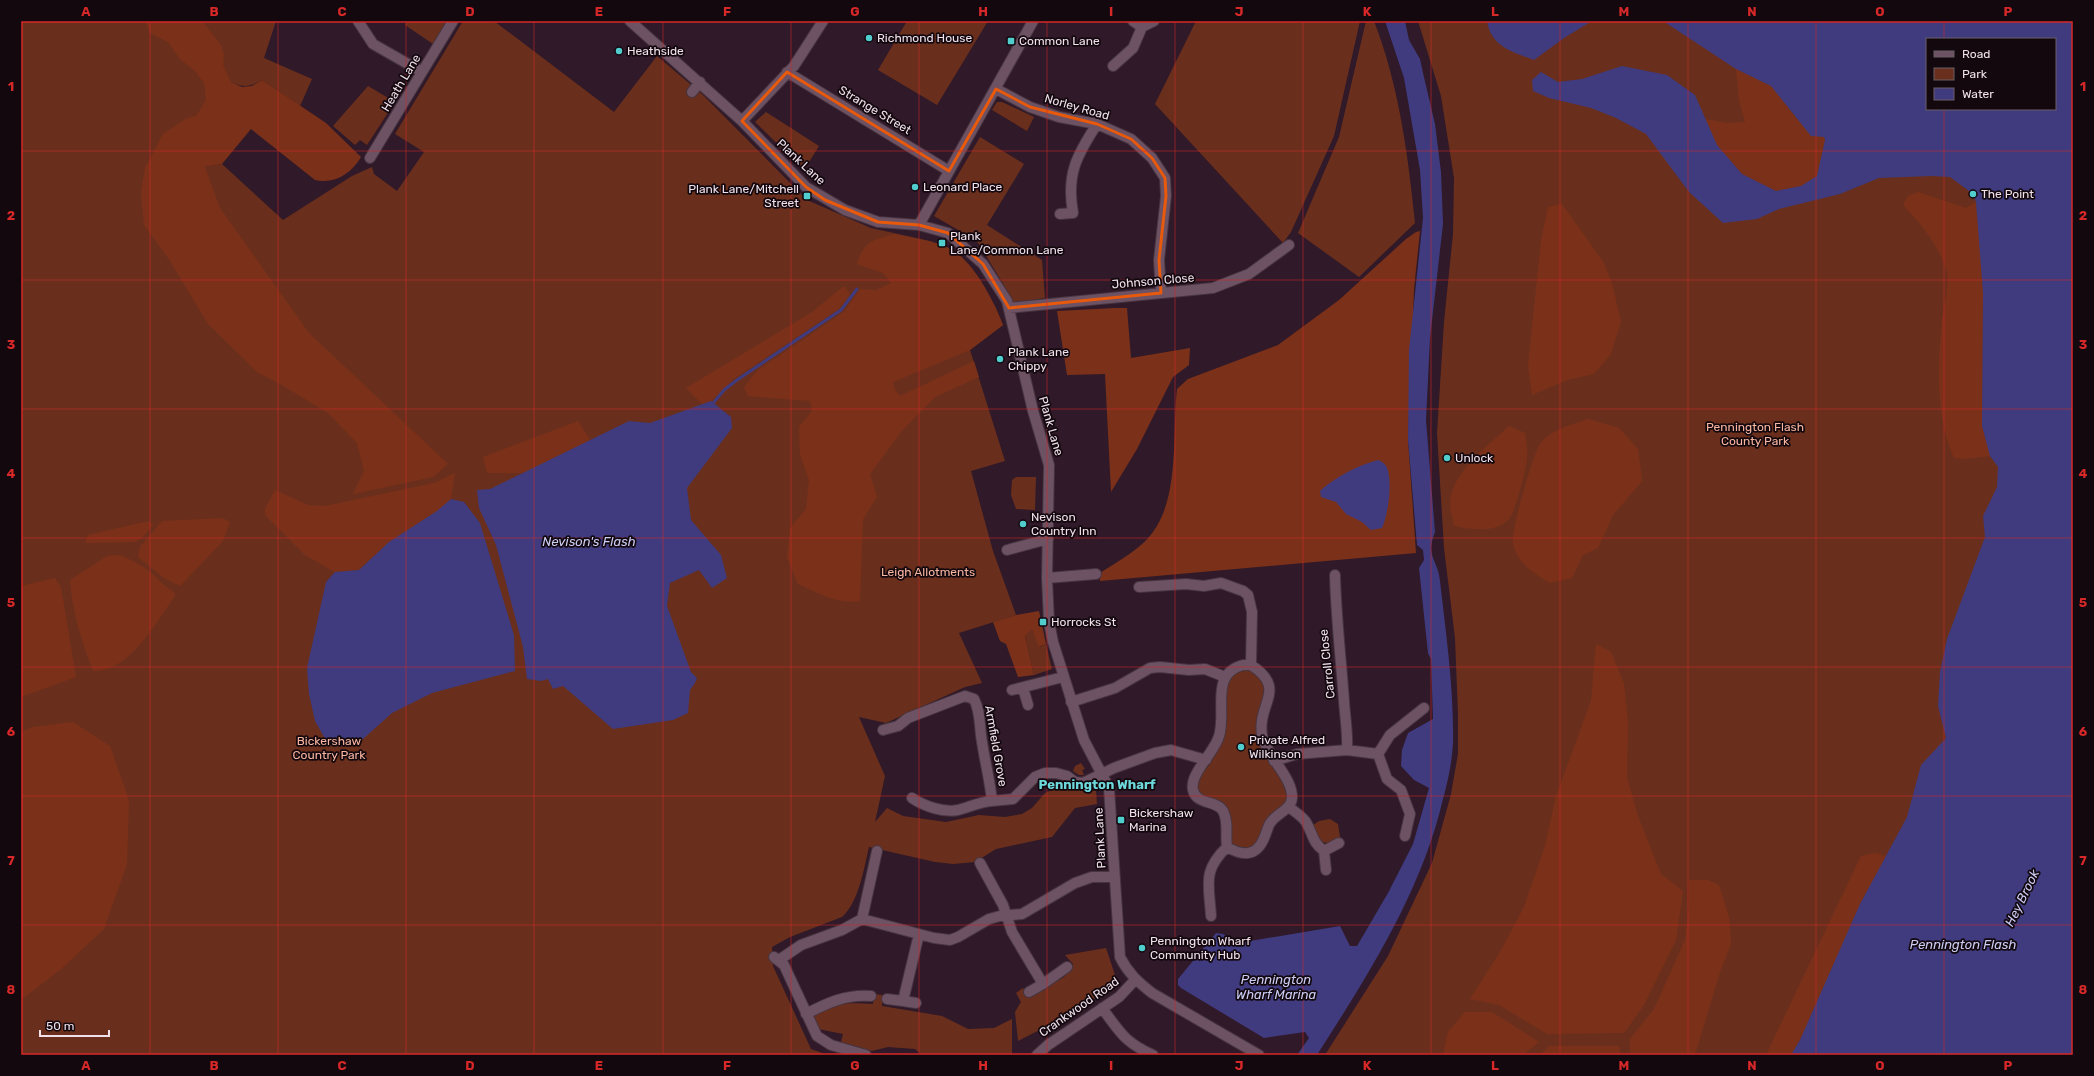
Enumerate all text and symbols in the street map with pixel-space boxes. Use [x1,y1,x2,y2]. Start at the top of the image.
text: A [81,4,91,19]
text: B [209,4,219,19]
text: C [337,4,347,19]
text: D [465,4,475,19]
text: E [595,4,603,19]
text: F [723,4,731,19]
text: G [850,4,860,19]
text: H [978,4,988,19]
text: I [1109,4,1113,19]
text: J [1235,4,1243,19]
text: K [1363,4,1372,19]
text: L [1491,4,1499,19]
text: M [1619,4,1629,19]
text: N [1747,4,1757,19]
text: O [1875,4,1885,19]
text: P [2004,4,2013,19]
place label: Richmond House [877,31,972,45]
marker: Richmond House [864,33,874,43]
place label: Common Lane [1019,34,1100,48]
marker: Common Lane [1006,36,1016,46]
legend [1926,38,2056,110]
place label: Heathside [627,44,684,58]
marker: Heathside [614,46,624,56]
text: Road [1962,47,1990,61]
street label: Heath Lane [378,52,424,114]
text: Park [1962,67,1988,81]
text: 1 [8,79,14,94]
text: 1 [2080,79,2086,94]
street label: Strange Street [836,83,914,137]
text: Water [1962,87,1994,101]
street label: Norley Road [1043,91,1111,123]
street label: Plank Lane [774,136,828,188]
place label: Leonard Place [923,180,1003,194]
place label: Plank Lane/Mitchell Street [688,182,799,210]
marker: Leonard Place [910,182,920,192]
place label: The Point [1981,187,2034,201]
marker: The Point [1968,189,1978,199]
marker: Plank Lane/Mitchell Street [802,191,812,201]
text: 2 [7,208,15,223]
text: 2 [2079,208,2087,223]
place label: Plank Lane/Common Lane [950,229,1064,257]
marker: Plank Lane/Common Lane [937,238,947,248]
street label: Johnson Close [1111,270,1195,292]
text: 3 [7,337,16,352]
text: 3 [2079,337,2088,352]
place label: Plank Lane Chippy [1008,345,1069,373]
marker: Plank Lane Chippy [995,354,1005,364]
street label: Plank Lane [1036,395,1066,457]
park label: Pennington Flash County Park [1706,420,1804,448]
place label: Unlock [1455,451,1494,465]
marker: Unlock [1442,453,1452,463]
text: 4 [7,466,16,481]
text: 4 [2079,466,2088,481]
place label: Nevison Country Inn [1031,510,1097,538]
marker: Nevison Country Inn [1018,519,1028,529]
water label: Nevison's Flash [542,534,636,549]
park label: Leigh Allotments [881,565,975,579]
text: 5 [7,595,15,610]
text: 5 [2079,595,2087,610]
place label: Horrocks St [1051,615,1117,629]
marker: Horrocks St [1038,617,1048,627]
street label: Carroll Close [1316,628,1338,700]
street label: Armfield Grove [982,704,1010,788]
text: 6 [7,724,16,739]
text: 6 [2079,724,2088,739]
place label: Private Alfred Wilkinson [1249,733,1325,761]
park label: Bickershaw Country Park [293,734,366,762]
marker: Private Alfred Wilkinson [1236,742,1246,752]
district label: Pennington Wharf [1038,777,1156,792]
place label: Bickershaw Marina [1129,806,1194,834]
street label: Plank Lane [1091,807,1109,869]
marker: Bickershaw Marina [1116,815,1126,825]
text: 7 [7,853,15,868]
text: 7 [2079,853,2087,868]
water label: Hey Brook [2002,867,2042,929]
place label: Pennington Wharf Community Hub [1150,934,1251,962]
water label: Pennington Flash [1910,937,2016,953]
marker: Pennington Wharf Community Hub [1137,943,1147,953]
water label: Pennington Wharf Marina [1236,972,1317,1002]
street label: Crankwood Road [1036,974,1122,1040]
text: 8 [7,982,16,997]
text: 8 [2079,982,2088,997]
scale bar [40,1012,109,1038]
text: 50 m [46,1019,74,1033]
text: A [81,1058,91,1073]
text: B [209,1058,219,1073]
text: C [337,1058,347,1073]
text: D [465,1058,475,1073]
text: E [595,1058,603,1073]
text: F [723,1058,731,1073]
text: G [850,1058,860,1073]
text: H [978,1058,988,1073]
text: I [1109,1058,1113,1073]
text: J [1235,1058,1243,1073]
text: K [1363,1058,1372,1073]
text: L [1491,1058,1499,1073]
text: M [1619,1058,1629,1073]
text: N [1747,1058,1757,1073]
text: O [1875,1058,1885,1073]
text: P [2004,1058,2013,1073]

